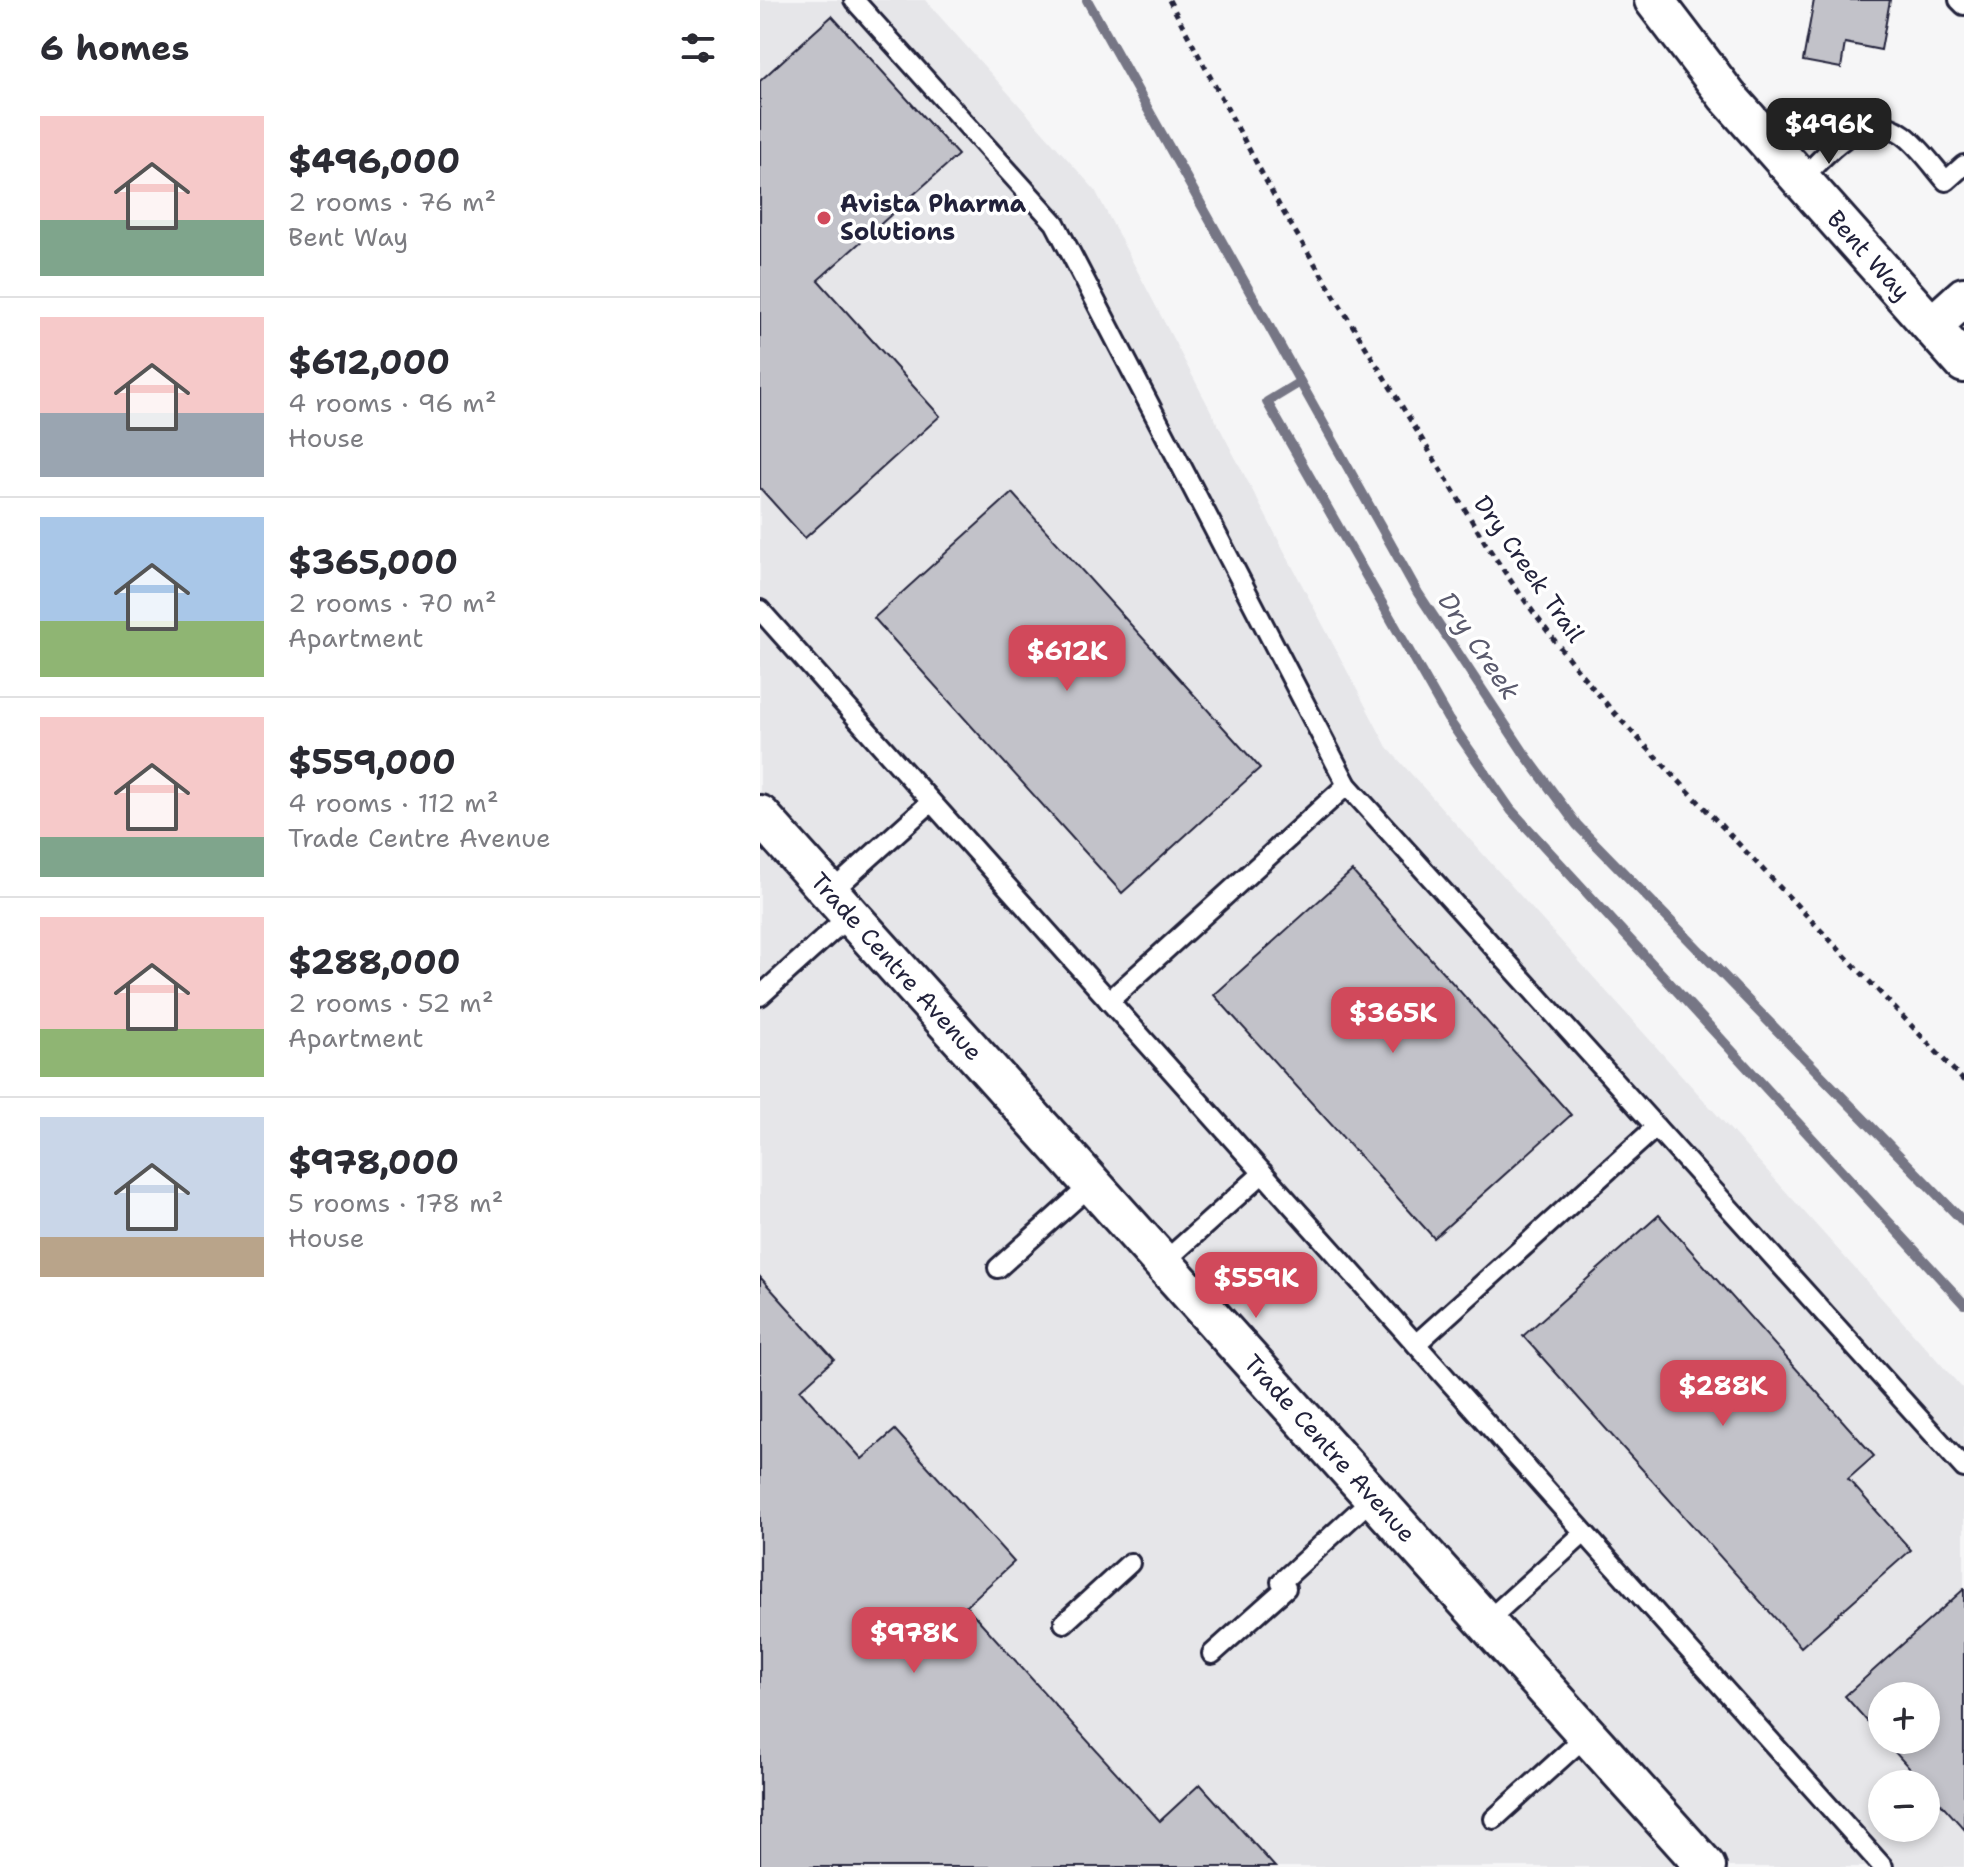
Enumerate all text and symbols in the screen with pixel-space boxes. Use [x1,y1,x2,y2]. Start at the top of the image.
text: 6 homes [40,25,189,71]
icon: filters [676,26,720,70]
pin: $496K [1773,98,1885,166]
text: $496K [1784,106,1874,141]
text: $496,000 [288,138,460,184]
icon: home [104,148,200,244]
text: 2 rooms · 76 m² [288,184,496,219]
place label: Avista Pharma Solutions [840,188,1027,248]
street label: Bent Way [1820,203,1917,308]
marker: Avista Pharma Solutions [815,209,833,227]
text: Bent Way [288,219,408,254]
text: $612,000 [288,339,450,385]
icon: home [104,349,200,445]
text: 4 rooms · 96 m² [288,385,497,420]
text: House [288,420,364,455]
street label: Dry Creek Trail [1468,490,1590,648]
text: $365,000 [288,539,458,585]
icon: home [104,549,200,645]
text: 2 rooms · 70 m² [288,585,497,620]
water label: Dry Creek [1432,586,1526,706]
text: Apartment [288,620,424,655]
pin: $612K [1011,625,1123,693]
text: $612K [1027,633,1107,668]
text: $559,000 [288,739,456,785]
icon: home [104,749,200,845]
text: 4 rooms · 112 m² [288,785,499,820]
text: Trade Centre Avenue [288,820,551,855]
street label: Trade Centre Avenue [803,866,989,1068]
text: $288,000 [288,939,461,985]
icon: home [104,949,200,1045]
text: 2 rooms · 52 m² [288,985,494,1020]
pin: $365K [1337,987,1449,1055]
text: $365K [1349,995,1437,1030]
text: Apartment [288,1020,424,1055]
text: $978,000 [288,1139,459,1185]
icon: home [104,1149,200,1245]
text: 5 rooms · 178 m² [288,1185,504,1220]
text: House [288,1220,364,1255]
pin: $559K [1200,1252,1312,1320]
text: $559K [1213,1260,1299,1295]
street label: Trade Centre Avenue [1237,1348,1423,1549]
pin: $288K [1667,1360,1779,1428]
text: $288K [1678,1368,1768,1403]
pin: $978K [858,1607,970,1675]
text: $978K [870,1615,958,1650]
map controls [1868,1682,1940,1842]
button: + [1868,1682,1940,1754]
button: − [1868,1770,1940,1842]

